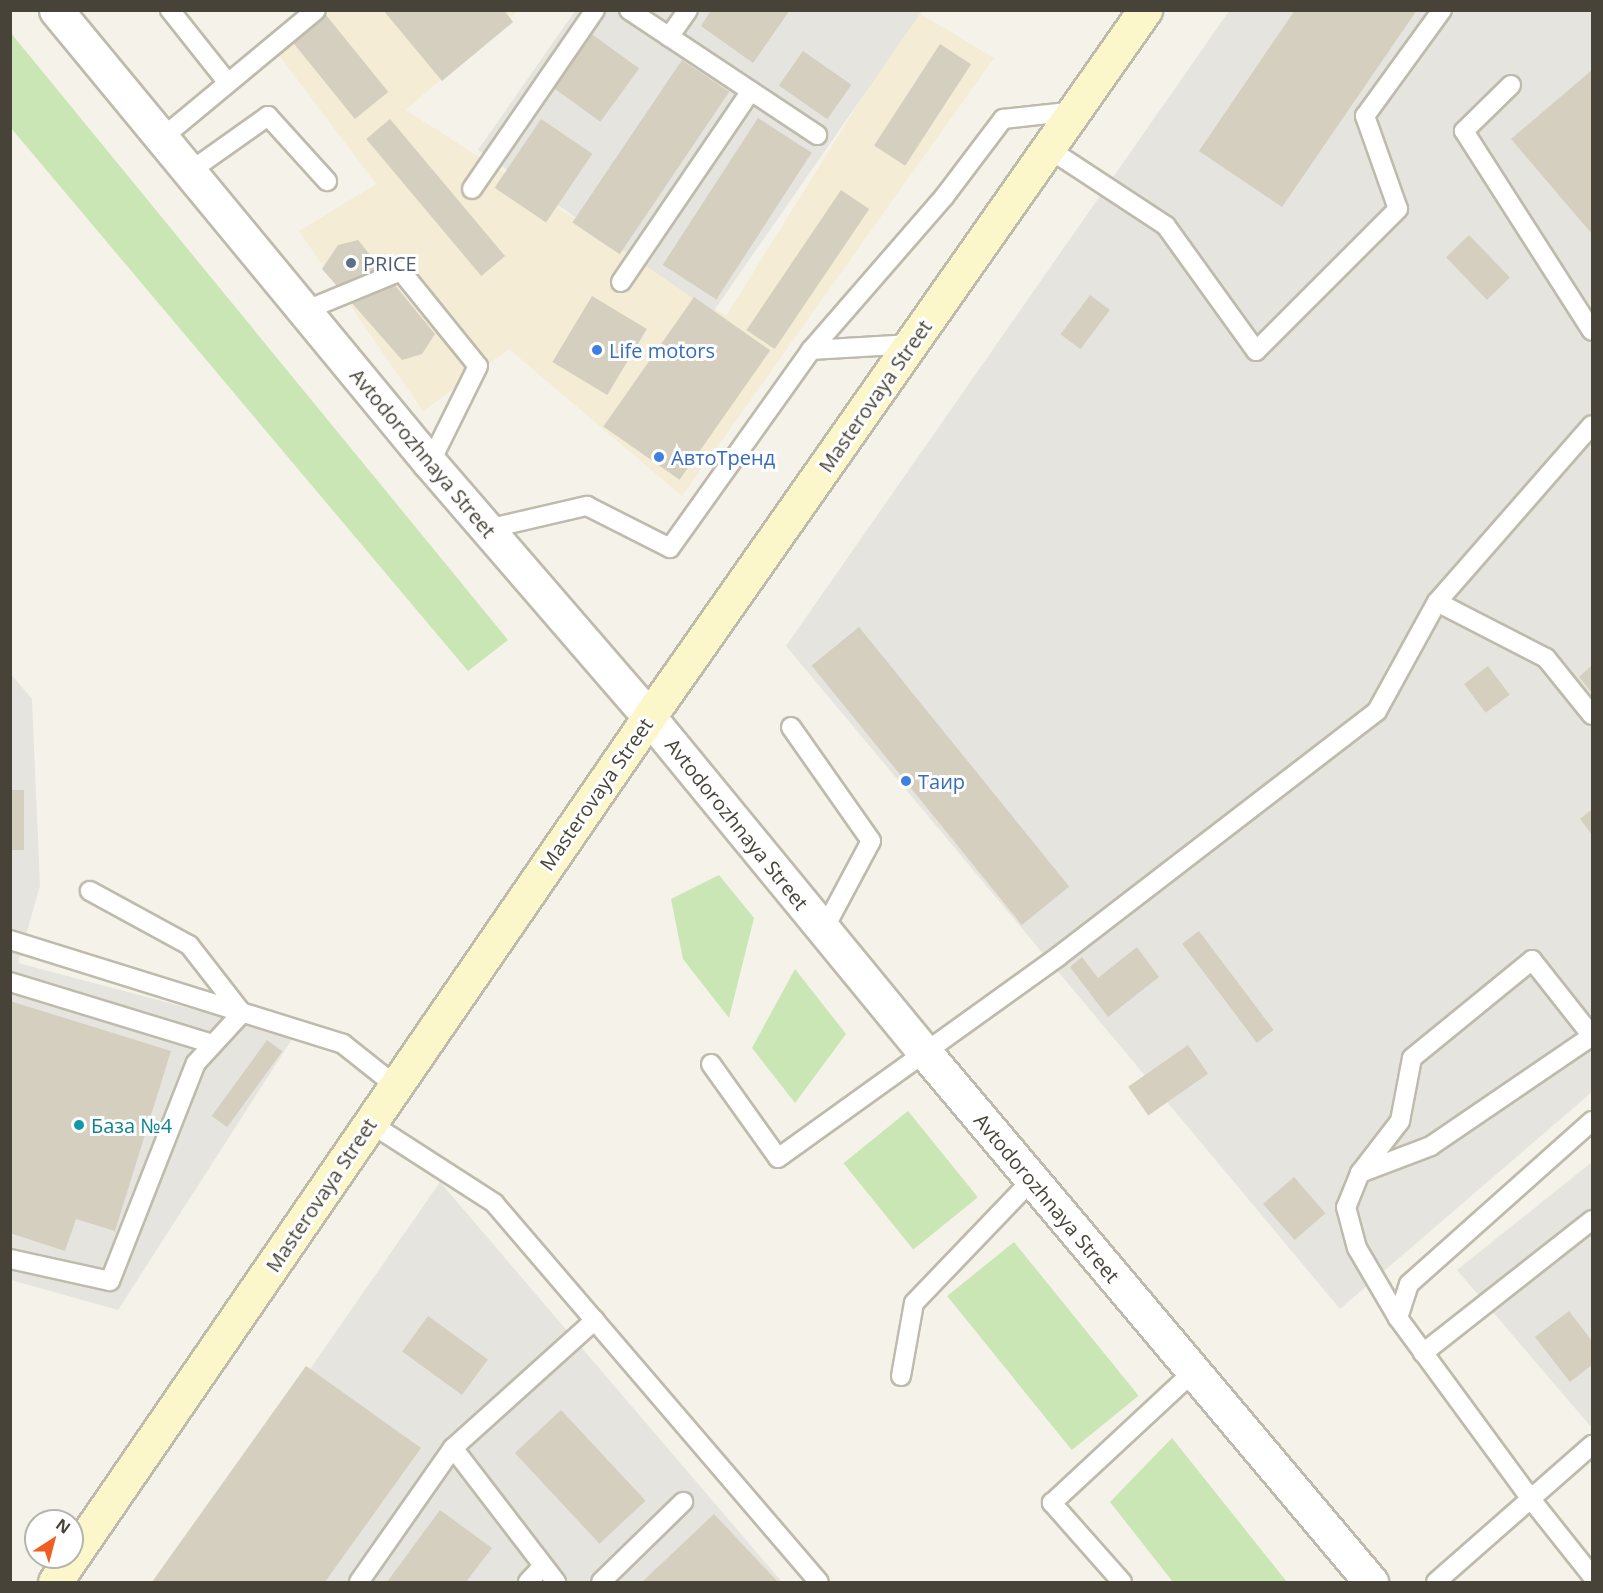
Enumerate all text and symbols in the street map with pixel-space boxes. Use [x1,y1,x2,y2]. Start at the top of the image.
place label: PRICE [363,251,417,275]
marker: PRICE [344,256,358,270]
street label: Masterovaya Street [813,315,937,477]
place label: Life motors [609,338,715,362]
marker: Life motors [590,343,604,357]
street label: Avtodorozhnaya Street [345,364,501,542]
place label: АвтоТренд [671,445,775,469]
marker: АвтоТренд [652,450,666,464]
street label: Masterovaya Street [534,713,658,875]
street label: Avtodorozhnaya Street [661,733,813,915]
place label: Таир [918,769,965,793]
marker: Таир [899,774,913,788]
street label: Avtodorozhnaya Street [969,1109,1125,1287]
place label: База №4 [91,1113,172,1137]
street label: Masterovaya Street [261,1113,381,1277]
marker: База №4 [72,1118,86,1132]
north arrow [24,1509,84,1569]
text: N [52,1513,75,1539]

